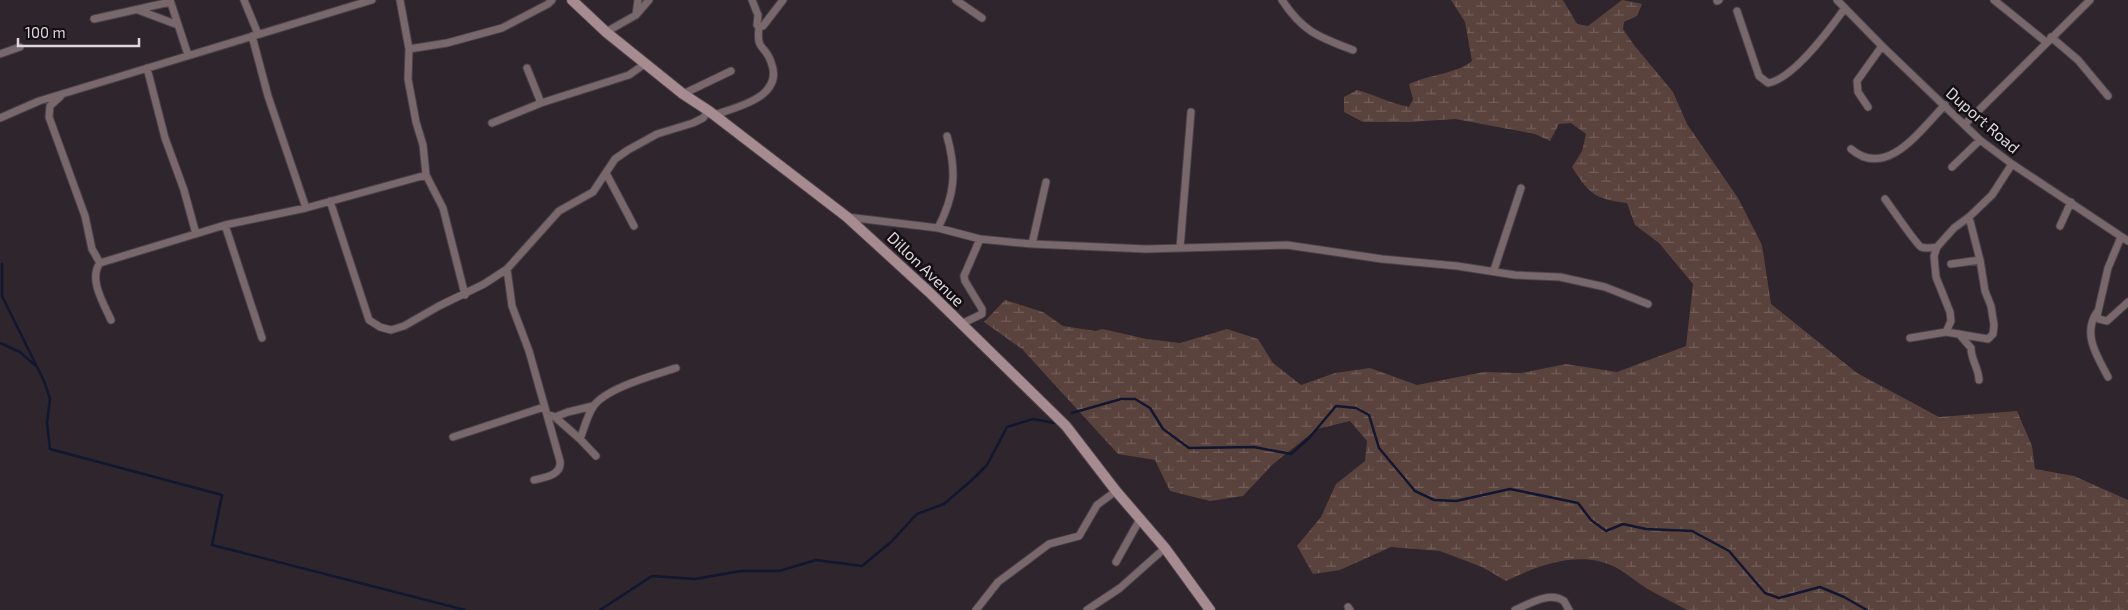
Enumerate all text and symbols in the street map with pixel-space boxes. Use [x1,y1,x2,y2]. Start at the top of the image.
scale bar [18,15,139,47]
text: 100 m [25,23,66,41]
street label: Duport Road [1943,83,2024,157]
street label: Dillon Avenue [884,227,969,310]

